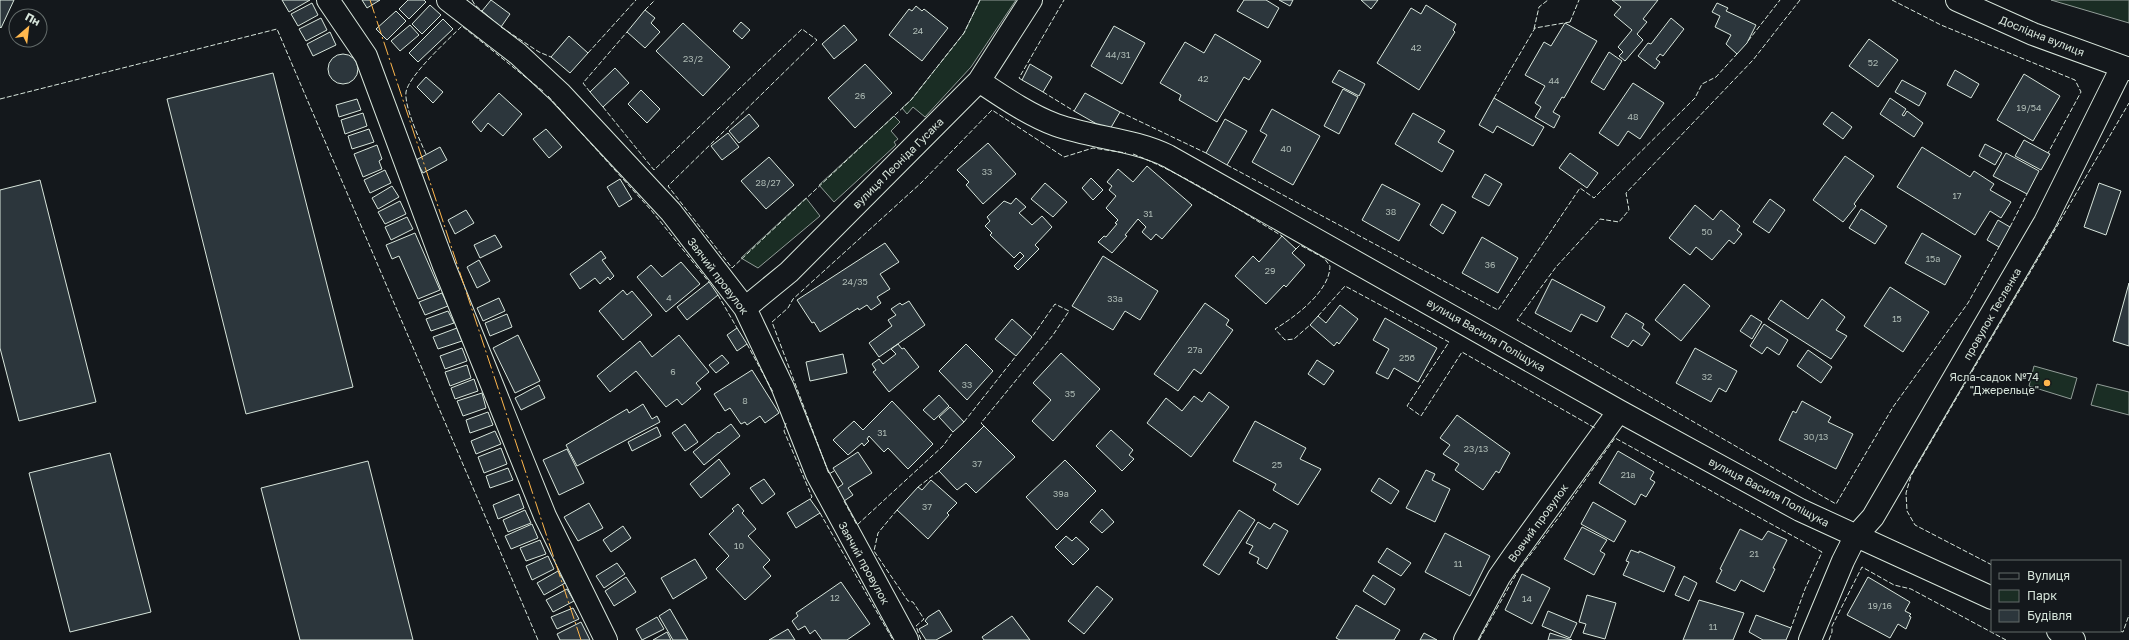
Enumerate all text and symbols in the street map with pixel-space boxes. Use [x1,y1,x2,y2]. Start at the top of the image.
north arrow [8,8,48,48]
text: Пн [23,9,43,28]
street label: Дослідна вулиця [1998,13,2087,59]
house number: 24 [913,25,924,36]
house number: 42 [1411,42,1421,53]
house number: 44/31 [1106,49,1131,60]
house number: 23/2 [683,53,703,64]
house number: 52 [1868,57,1878,68]
house number: 42 [1198,73,1208,84]
house number: 44 [1549,75,1560,86]
house number: 26 [855,90,865,101]
house number: 19/54 [2017,102,2042,113]
house number: 48 [1628,111,1638,122]
street label: вулиця Леоніда Гусака [850,115,946,211]
house number: 40 [1280,143,1292,154]
house number: 33 [982,166,992,177]
house number: 28/27 [755,177,781,188]
house number: 17 [1952,190,1962,201]
house number: 38 [1386,206,1396,217]
house number: 31 [1143,208,1153,219]
house number: 50 [1702,226,1713,237]
street label: Заячий провулок [685,235,752,317]
house number: 15а [1926,253,1940,264]
house number: 36 [1485,259,1495,270]
house number: 29 [1265,265,1275,276]
street label: провулок Тесленка [1960,265,2023,362]
house number: 24/35 [842,276,868,287]
house number: 4 [666,292,672,303]
house number: 33а [1107,293,1123,304]
street label: вулиця Василя Поліщука [1425,295,1548,374]
house number: 15 [1892,313,1902,324]
house number: 27а [1187,344,1203,355]
house number: 25б [1399,352,1415,363]
house number: 6 [670,366,676,377]
place label: Ясла-садок №74 "Джерельце" [1950,370,2039,396]
house number: 32 [1702,371,1712,382]
marker: Ясла-садок №74 "Джерельце" [2042,378,2052,388]
house number: 33 [962,379,972,390]
house number: 35 [1065,388,1075,399]
house number: 8 [742,395,748,406]
house number: 31 [877,427,887,438]
house number: 30/13 [1804,431,1828,442]
house number: 23/13 [1464,443,1488,454]
street label: вулиця Василя Поліщука [1707,454,1832,529]
house number: 37 [972,458,982,469]
house number: 25 [1272,459,1282,470]
house number: 21а [1621,469,1635,480]
street label: Вовчий провулок [1505,480,1571,564]
house number: 39а [1053,488,1069,499]
house number: 37 [922,501,932,512]
street label: Заячий провулок [836,519,893,607]
house number: 10 [734,540,744,551]
house number: 21 [1749,548,1759,559]
house number: 11 [1454,558,1463,569]
legend [1991,560,2121,632]
text: Вулиця [2027,568,2070,583]
text: Парк [2027,588,2057,603]
house number: 12 [830,592,840,603]
house number: 14 [1522,593,1532,604]
house number: 19/16 [1868,600,1892,611]
text: Будівля [2027,608,2072,623]
house number: 11 [1709,621,1718,632]

